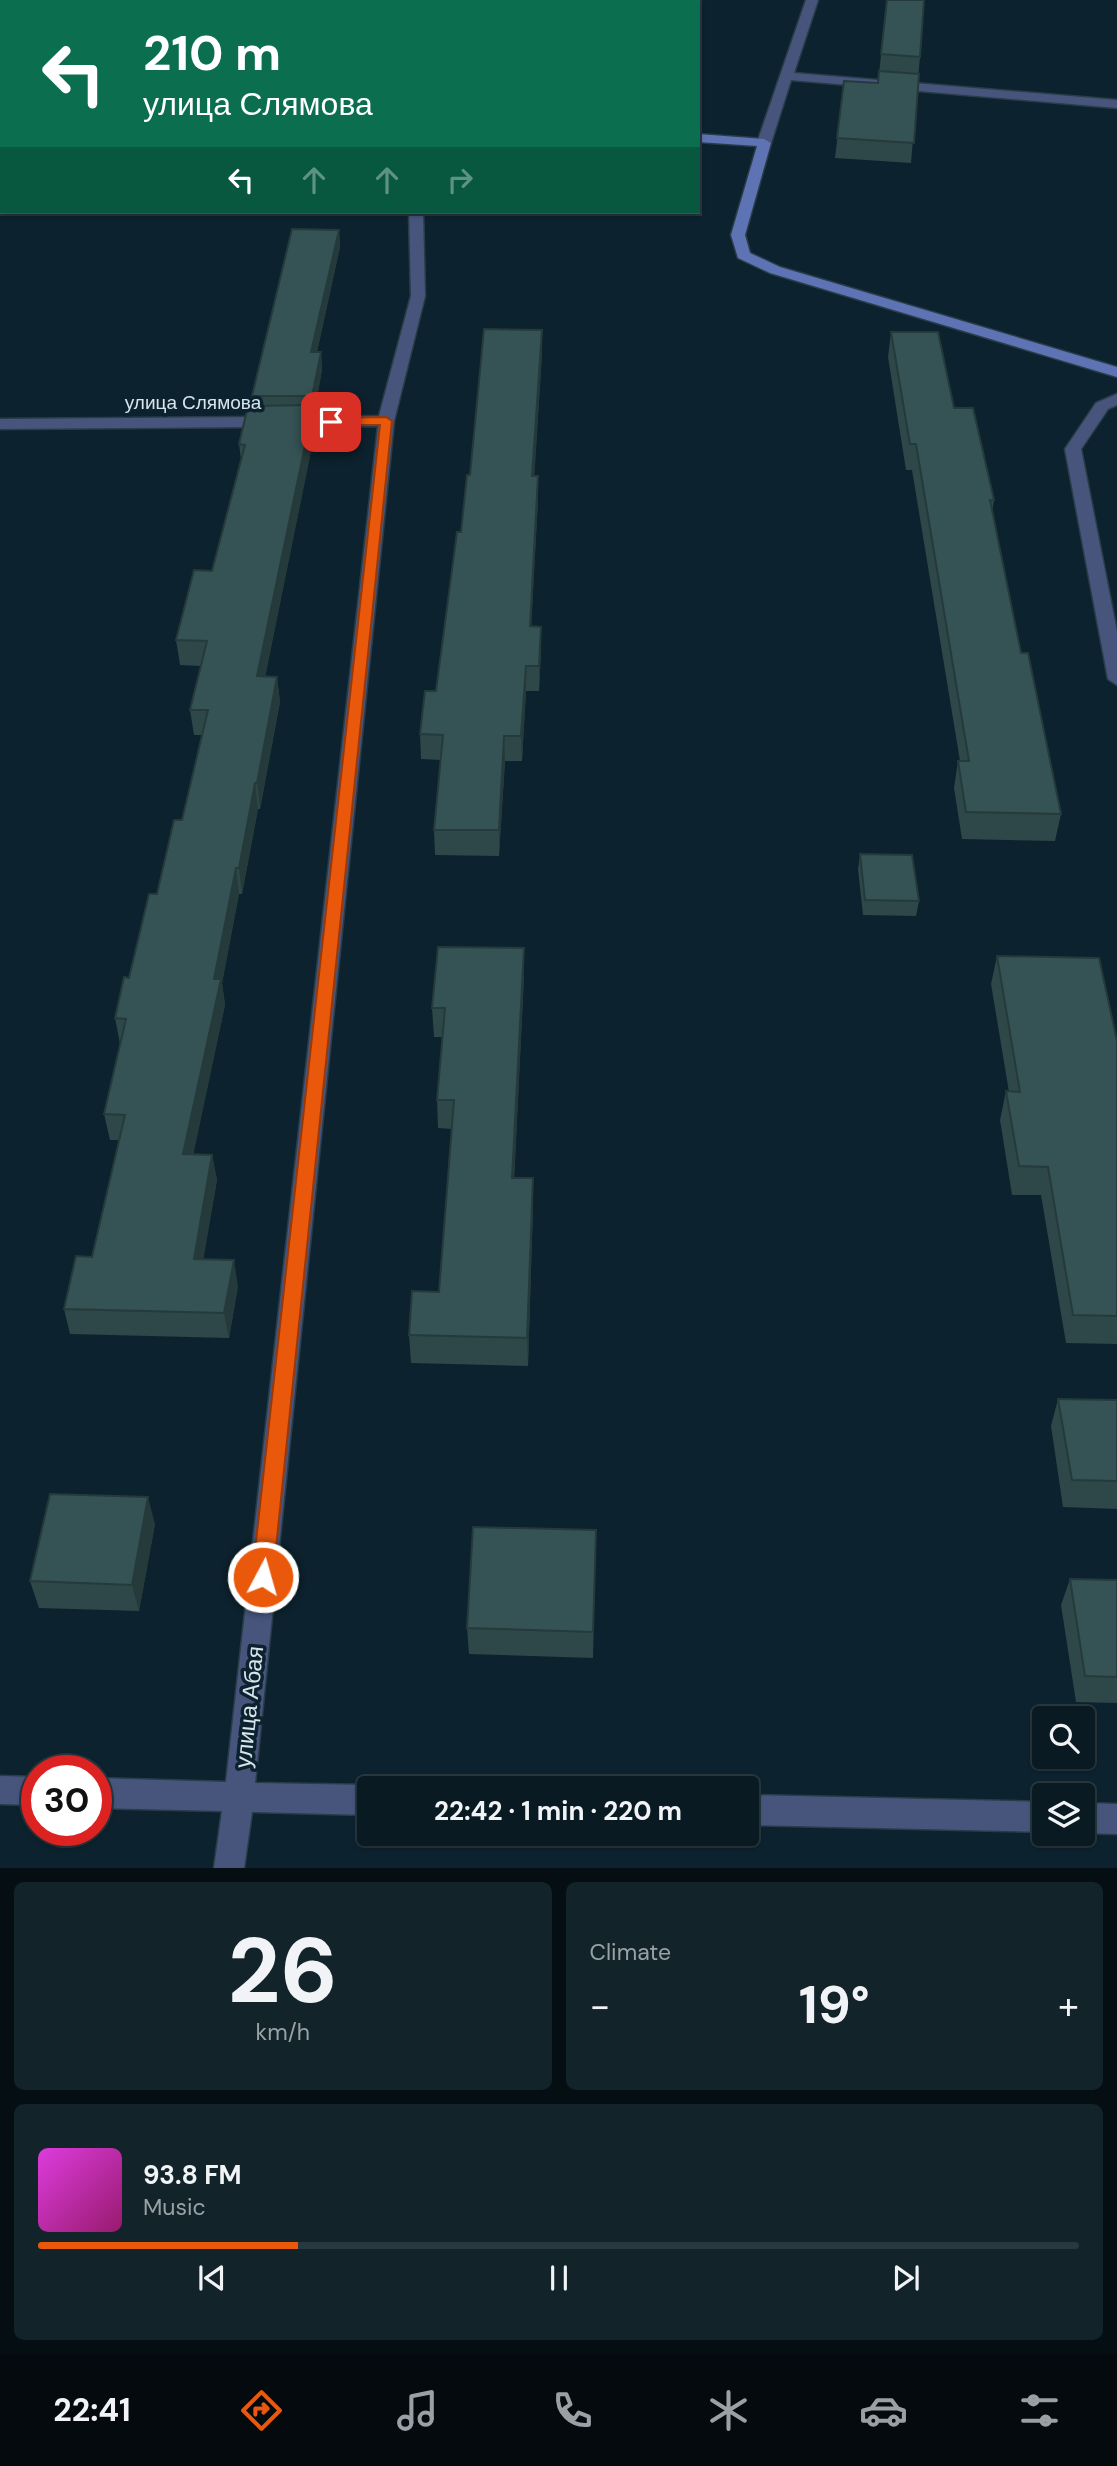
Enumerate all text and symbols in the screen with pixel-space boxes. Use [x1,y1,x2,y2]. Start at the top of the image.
text: 210 m [143,21,281,85]
icon: left [28,28,119,119]
text: улица Слямова [143,83,373,125]
icon: left [222,161,260,199]
icon: ahead [295,161,333,199]
icon: ahead [368,161,406,199]
icon: right [441,161,479,199]
street label: улица Слямова [125,390,262,415]
pin [301,392,361,452]
icon: arrive [312,403,350,441]
position arrow [226,1540,300,1614]
street label: улица Абая [228,1644,270,1770]
map controls [1032,1706,1095,1846]
button: search [1032,1706,1095,1769]
speed limit sign: 30 [21,1755,112,1846]
button: layers [1032,1783,1095,1846]
text: 22:42 · 1 min · 220 m [434,1794,682,1828]
text: 26 [228,1912,338,2030]
text: Climate [590,1937,671,1967]
text: 19° [799,1971,870,2039]
text: − [590,1981,610,2031]
text: + [1058,1981,1079,2031]
text: km/h [256,2017,310,2047]
text: 93.8 FM [143,2158,242,2192]
text: Music [143,2192,206,2222]
icon: previous [193,2259,231,2297]
icon: pause [540,2259,578,2297]
icon: next [887,2259,925,2297]
icon: directions [237,2386,286,2435]
icon: music [393,2386,442,2435]
icon: phone [548,2386,597,2435]
icon: climate [704,2386,753,2435]
icon: car [859,2386,908,2435]
icon: filters [1015,2386,1064,2435]
text: 22:41 [53,2389,131,2431]

